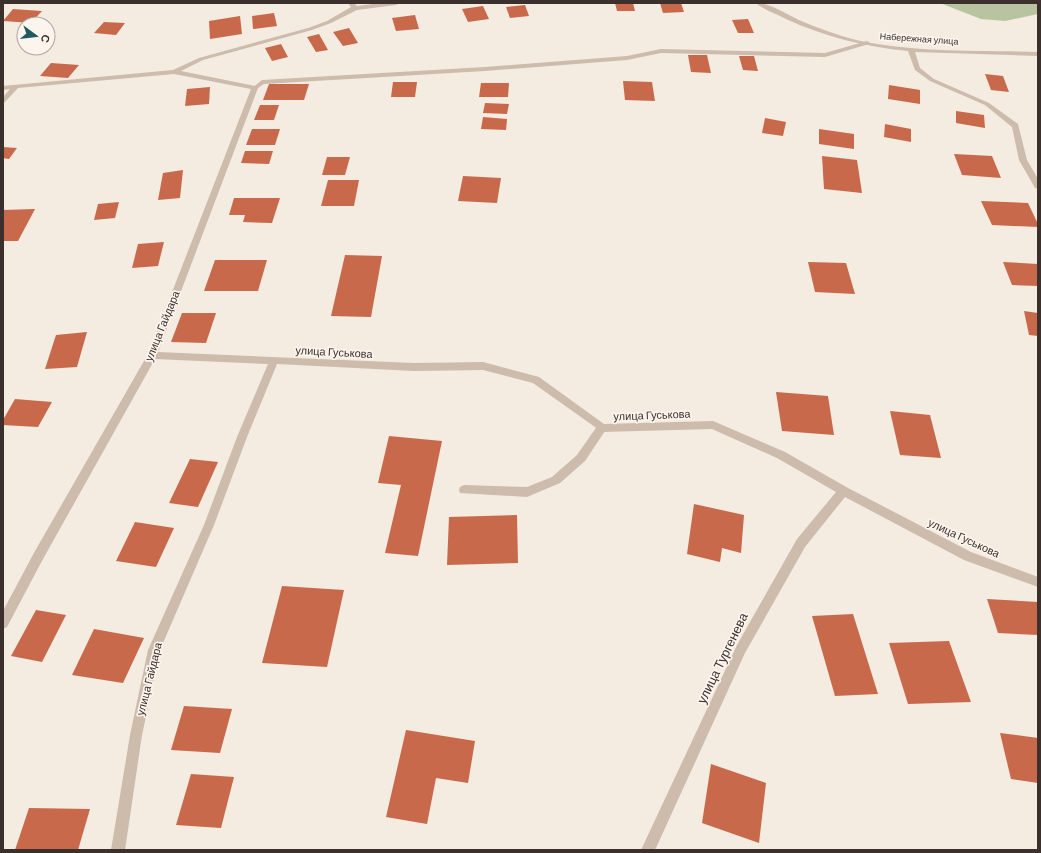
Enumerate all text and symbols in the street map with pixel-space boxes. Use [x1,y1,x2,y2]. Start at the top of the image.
north arrow [16,16,56,56]
street label: Набережная улица [879,30,959,47]
text: С [39,33,53,44]
street label: улица Гайдара [141,288,182,363]
street label: улица Гуськова [295,343,374,360]
street label: улица Гуськова [613,407,692,422]
street label: улица Гуськова [926,515,1003,560]
street label: улица Тургенева [693,609,751,706]
street label: улица Гайдара [133,640,164,717]

